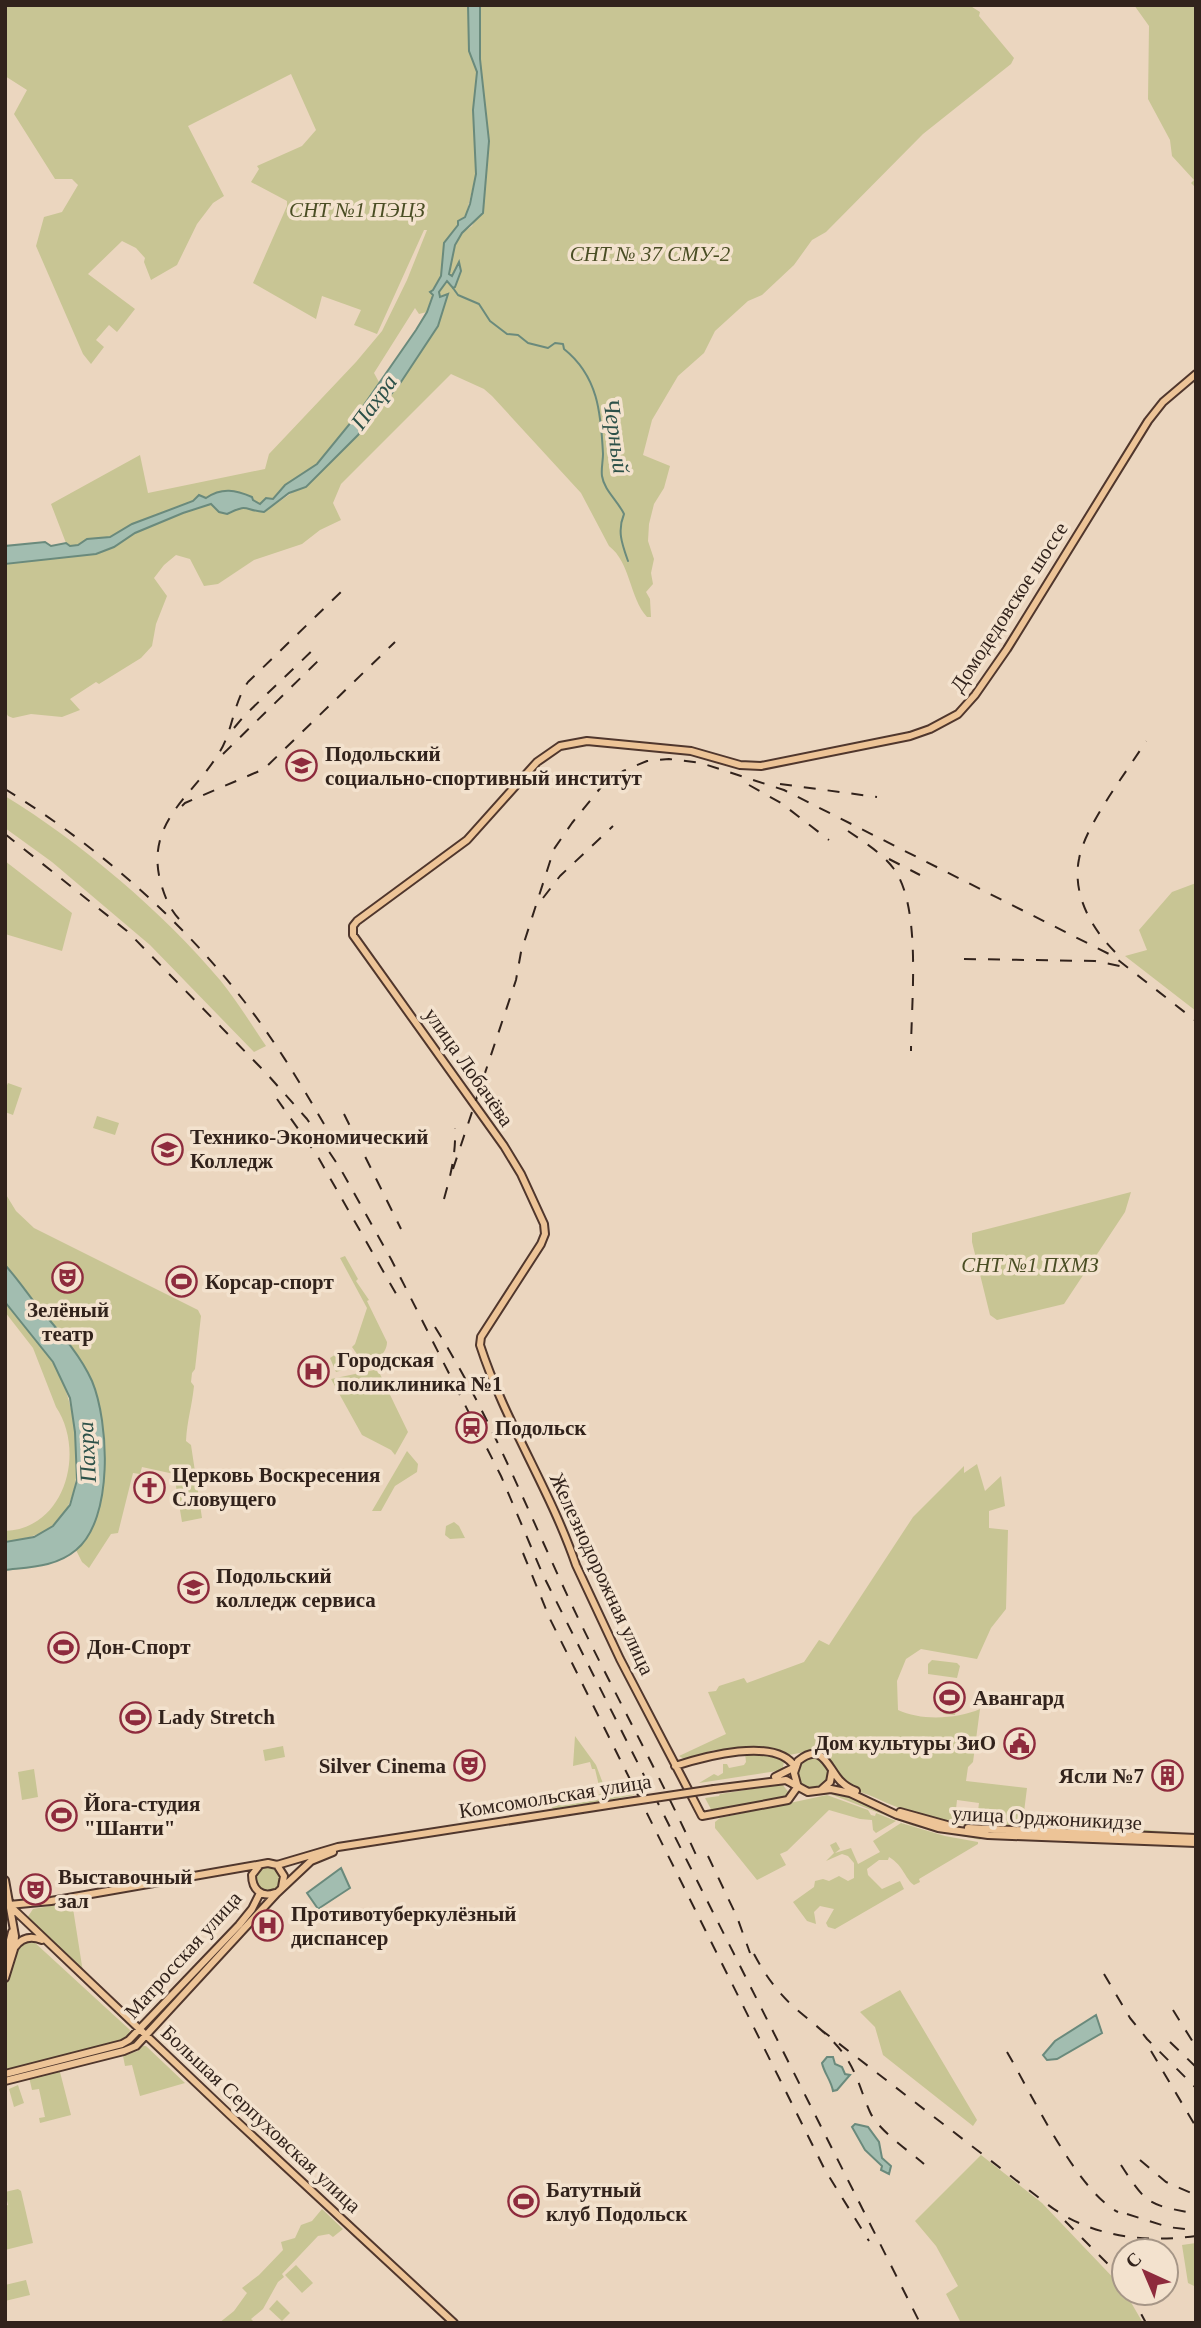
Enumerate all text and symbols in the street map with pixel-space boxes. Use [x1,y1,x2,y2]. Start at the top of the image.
park label: СНТ №1 ПЭЦЗ [289,198,425,222]
park label: СНТ № 37 СМУ-2 [570,242,731,266]
water label: Пахра [345,370,402,435]
water label: Черный [598,397,634,476]
street label: Домодедовское шоссе [945,518,1073,696]
place label: Подольский социально-спортивный институт [325,742,643,790]
school or university icon: Подольский социально-спортивный институт [285,749,319,783]
street label: улица Лобачёва [419,1003,519,1131]
place label: Технико-Экономический Колледж [190,1125,428,1173]
school or university icon: Технико-Экономический Колледж [150,1132,184,1166]
park label: СНТ №1 ПХМЗ [961,1253,1099,1277]
theatre icon: Зелёный театр [51,1261,85,1295]
sports icon: Корсар-спорт [165,1265,199,1299]
place label: Корсар-спорт [205,1270,334,1294]
place label: Зелёный театр [27,1298,109,1346]
place label: Городская поликлиника №1 [337,1348,503,1396]
hospital icon: Городская поликлиника №1 [297,1355,331,1389]
station icon: Подольск [455,1411,489,1445]
place label: Подольск [495,1416,587,1440]
water label: Пахра [73,1421,101,1484]
place label: Церковь Воскресения Словущего [172,1463,380,1511]
street label: Железнодорожная улица [545,1469,660,1679]
church icon: Церковь Воскресения Словущего [132,1470,166,1504]
place label: Подольский колледж сервиса [216,1564,376,1612]
school or university icon: Подольский колледж сервиса [176,1571,210,1605]
sports icon: Дон-Спорт [47,1630,81,1664]
place label: Дон-Спорт [87,1635,191,1659]
sports icon: Авангард [933,1681,967,1715]
place label: Авангард [973,1686,1065,1710]
sports icon: Lady Stretch [118,1700,152,1734]
place label: Lady Stretch [158,1705,275,1729]
public building icon: Дом культуры ЗиО [1002,1726,1036,1760]
place label: Дом культуры ЗиО [815,1731,996,1755]
theatre icon: Silver Cinema [452,1749,486,1783]
place label: Silver Cinema [319,1754,446,1778]
building icon: Ясли №7 [1150,1759,1184,1793]
place label: Ясли №7 [1059,1764,1144,1788]
street label: Комсомольская улица [457,1769,654,1823]
place label: Йога-студия "Шанти" [84,1792,200,1840]
sports icon: Йога-студия "Шанти" [44,1799,78,1833]
street label: улица Орджоникидзе [951,1801,1143,1835]
place label: Выставочный зал [58,1865,192,1913]
theatre icon: Выставочный зал [18,1872,52,1906]
street label: Матросская улица [120,1886,247,2024]
place label: Противотуберкулёзный диспансер [291,1902,516,1950]
hospital icon: Противотуберкулёзный диспансер [251,1909,285,1943]
street label: Большая Серпуховская улица [156,2020,366,2218]
place label: Батутный клуб Подольск [546,2178,688,2226]
sports icon: Батутный клуб Подольск [506,2185,540,2219]
north arrow [1110,2237,1180,2307]
text: С [1121,2248,1146,2272]

